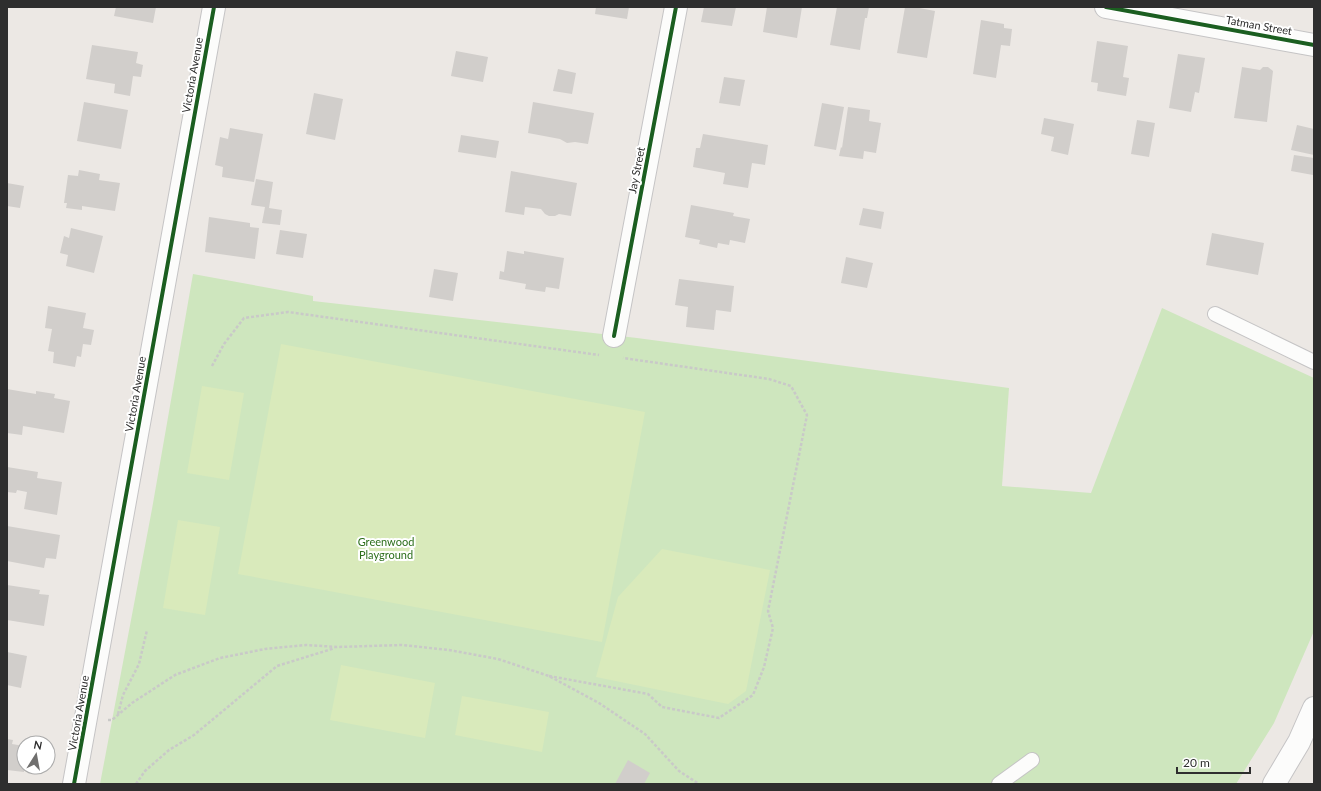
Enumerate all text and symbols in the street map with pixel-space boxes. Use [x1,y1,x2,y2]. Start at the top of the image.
street label: Tatman Street [1225,13,1293,37]
street label: Victoria Avenue [179,36,205,114]
street label: Jay Street [625,146,647,194]
street label: Victoria Avenue [122,355,148,433]
park label: Greenwood Playground [358,535,414,561]
street label: Victoria Avenue [65,674,91,752]
north arrow [16,735,56,775]
text: N [33,738,43,752]
scale bar [1177,749,1250,775]
text: 20 m [1183,755,1210,770]

